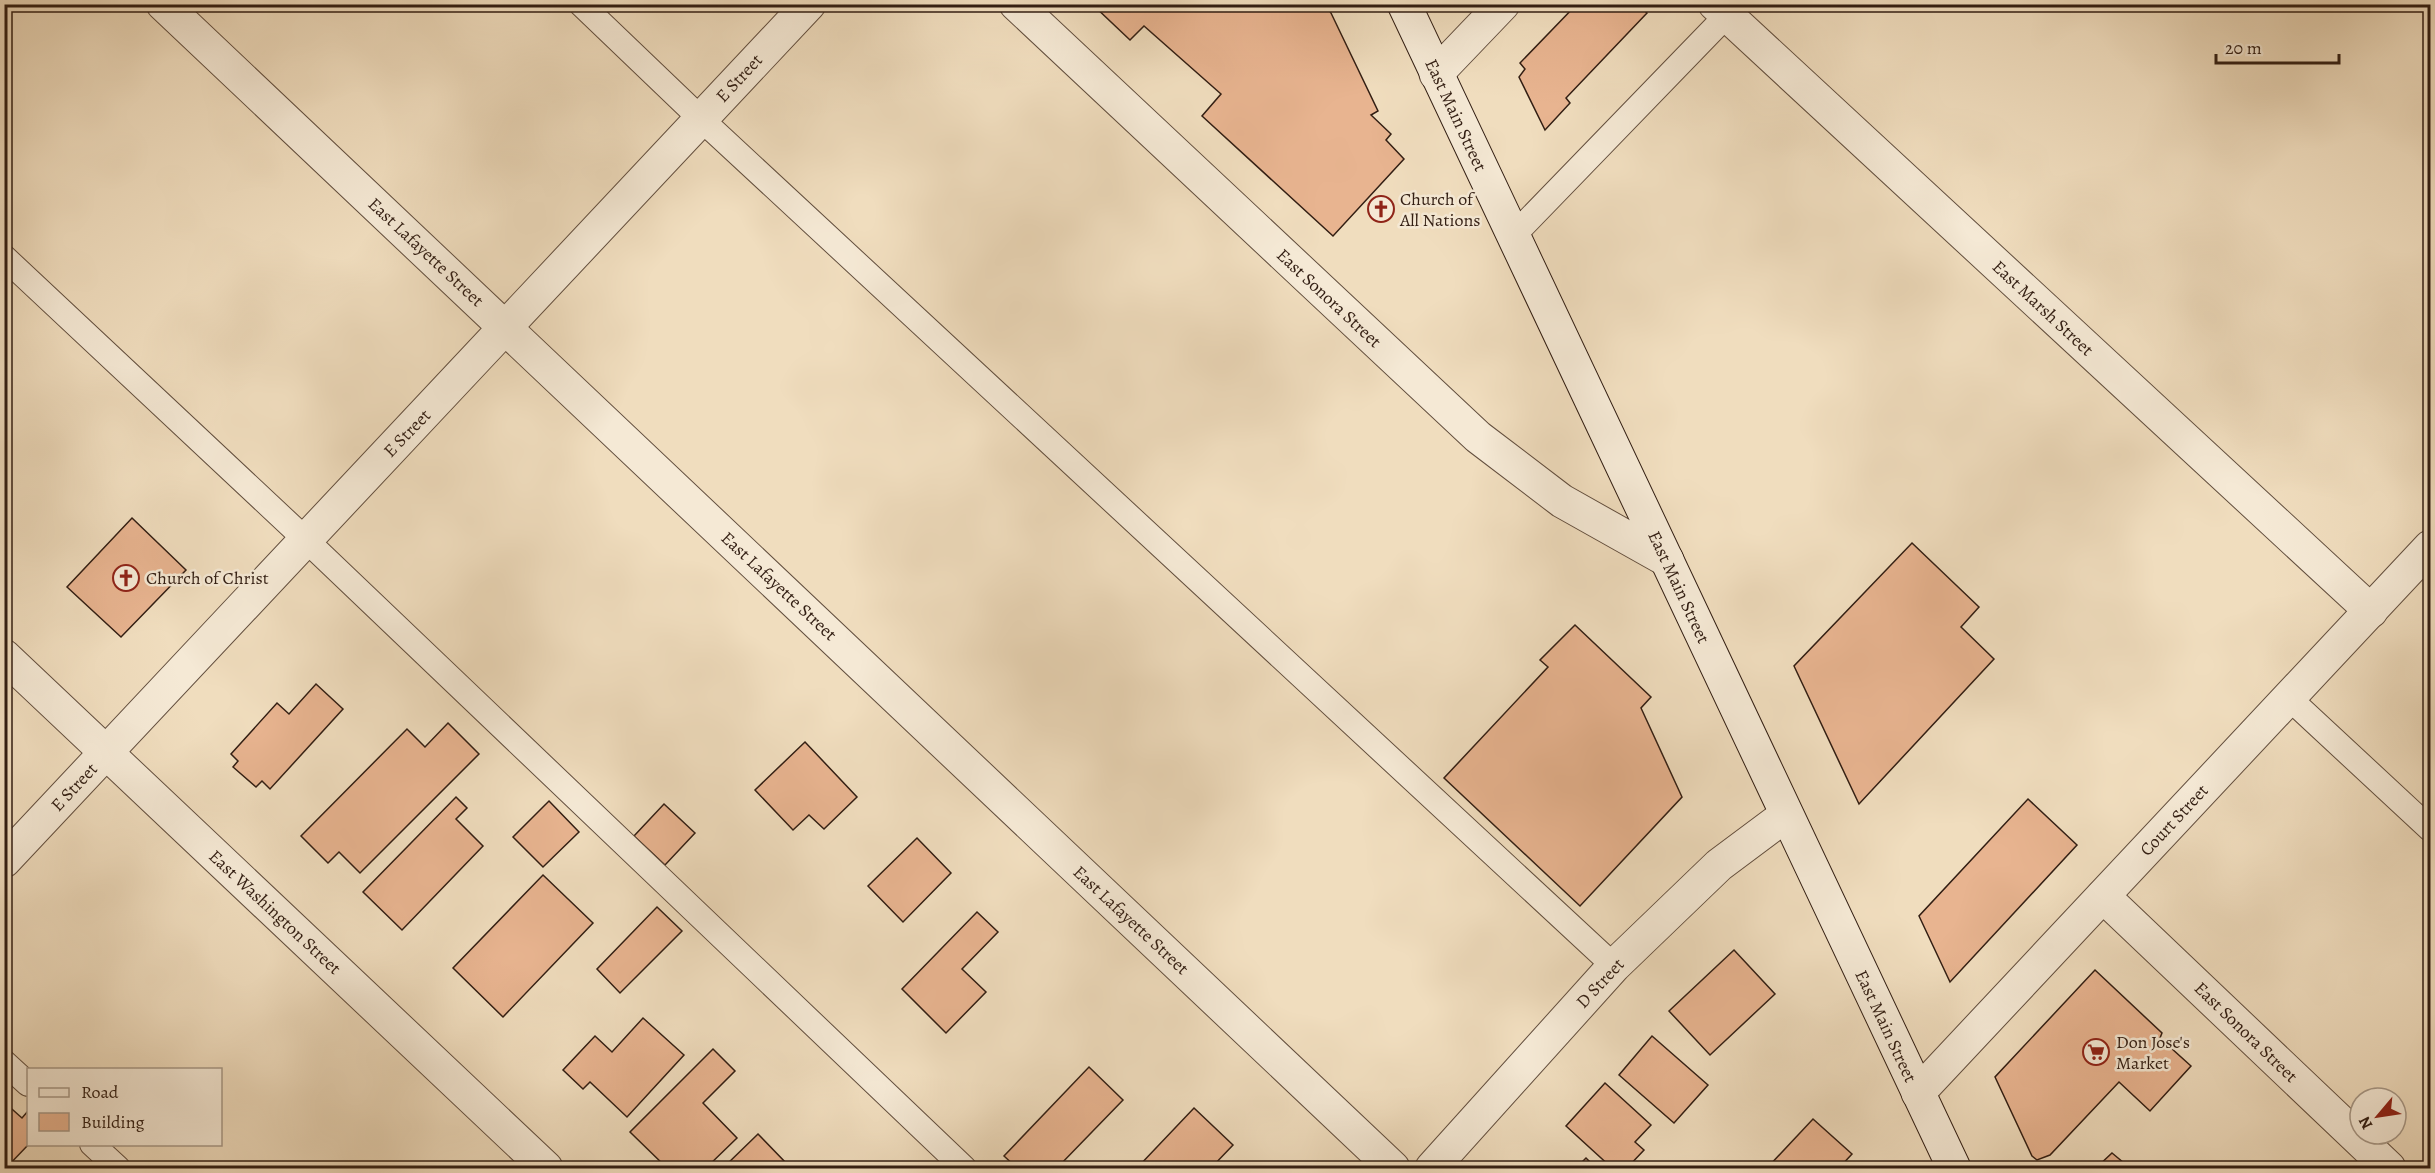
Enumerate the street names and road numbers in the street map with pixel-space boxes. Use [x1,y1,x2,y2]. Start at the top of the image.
street label: E Street [710,48,768,108]
street label: East Main Street [1419,55,1493,175]
street label: East Lafayette Street [363,192,489,312]
street label: East Sonora Street [1271,243,1387,353]
street label: East Marsh Street [1987,255,2099,361]
street label: E Street [378,404,436,462]
street label: East Lafayette Street [716,526,842,646]
street label: East Main Street [1642,527,1716,647]
street label: E Street [45,757,103,817]
street label: Court Street [2134,779,2214,861]
street label: East Washington Street [204,844,346,980]
street label: East Lafayette Street [1068,860,1194,980]
street label: D Street [1571,953,1629,1013]
street label: East Main Street [1849,966,1923,1086]
street label: East Sonora Street [2189,976,2303,1088]

